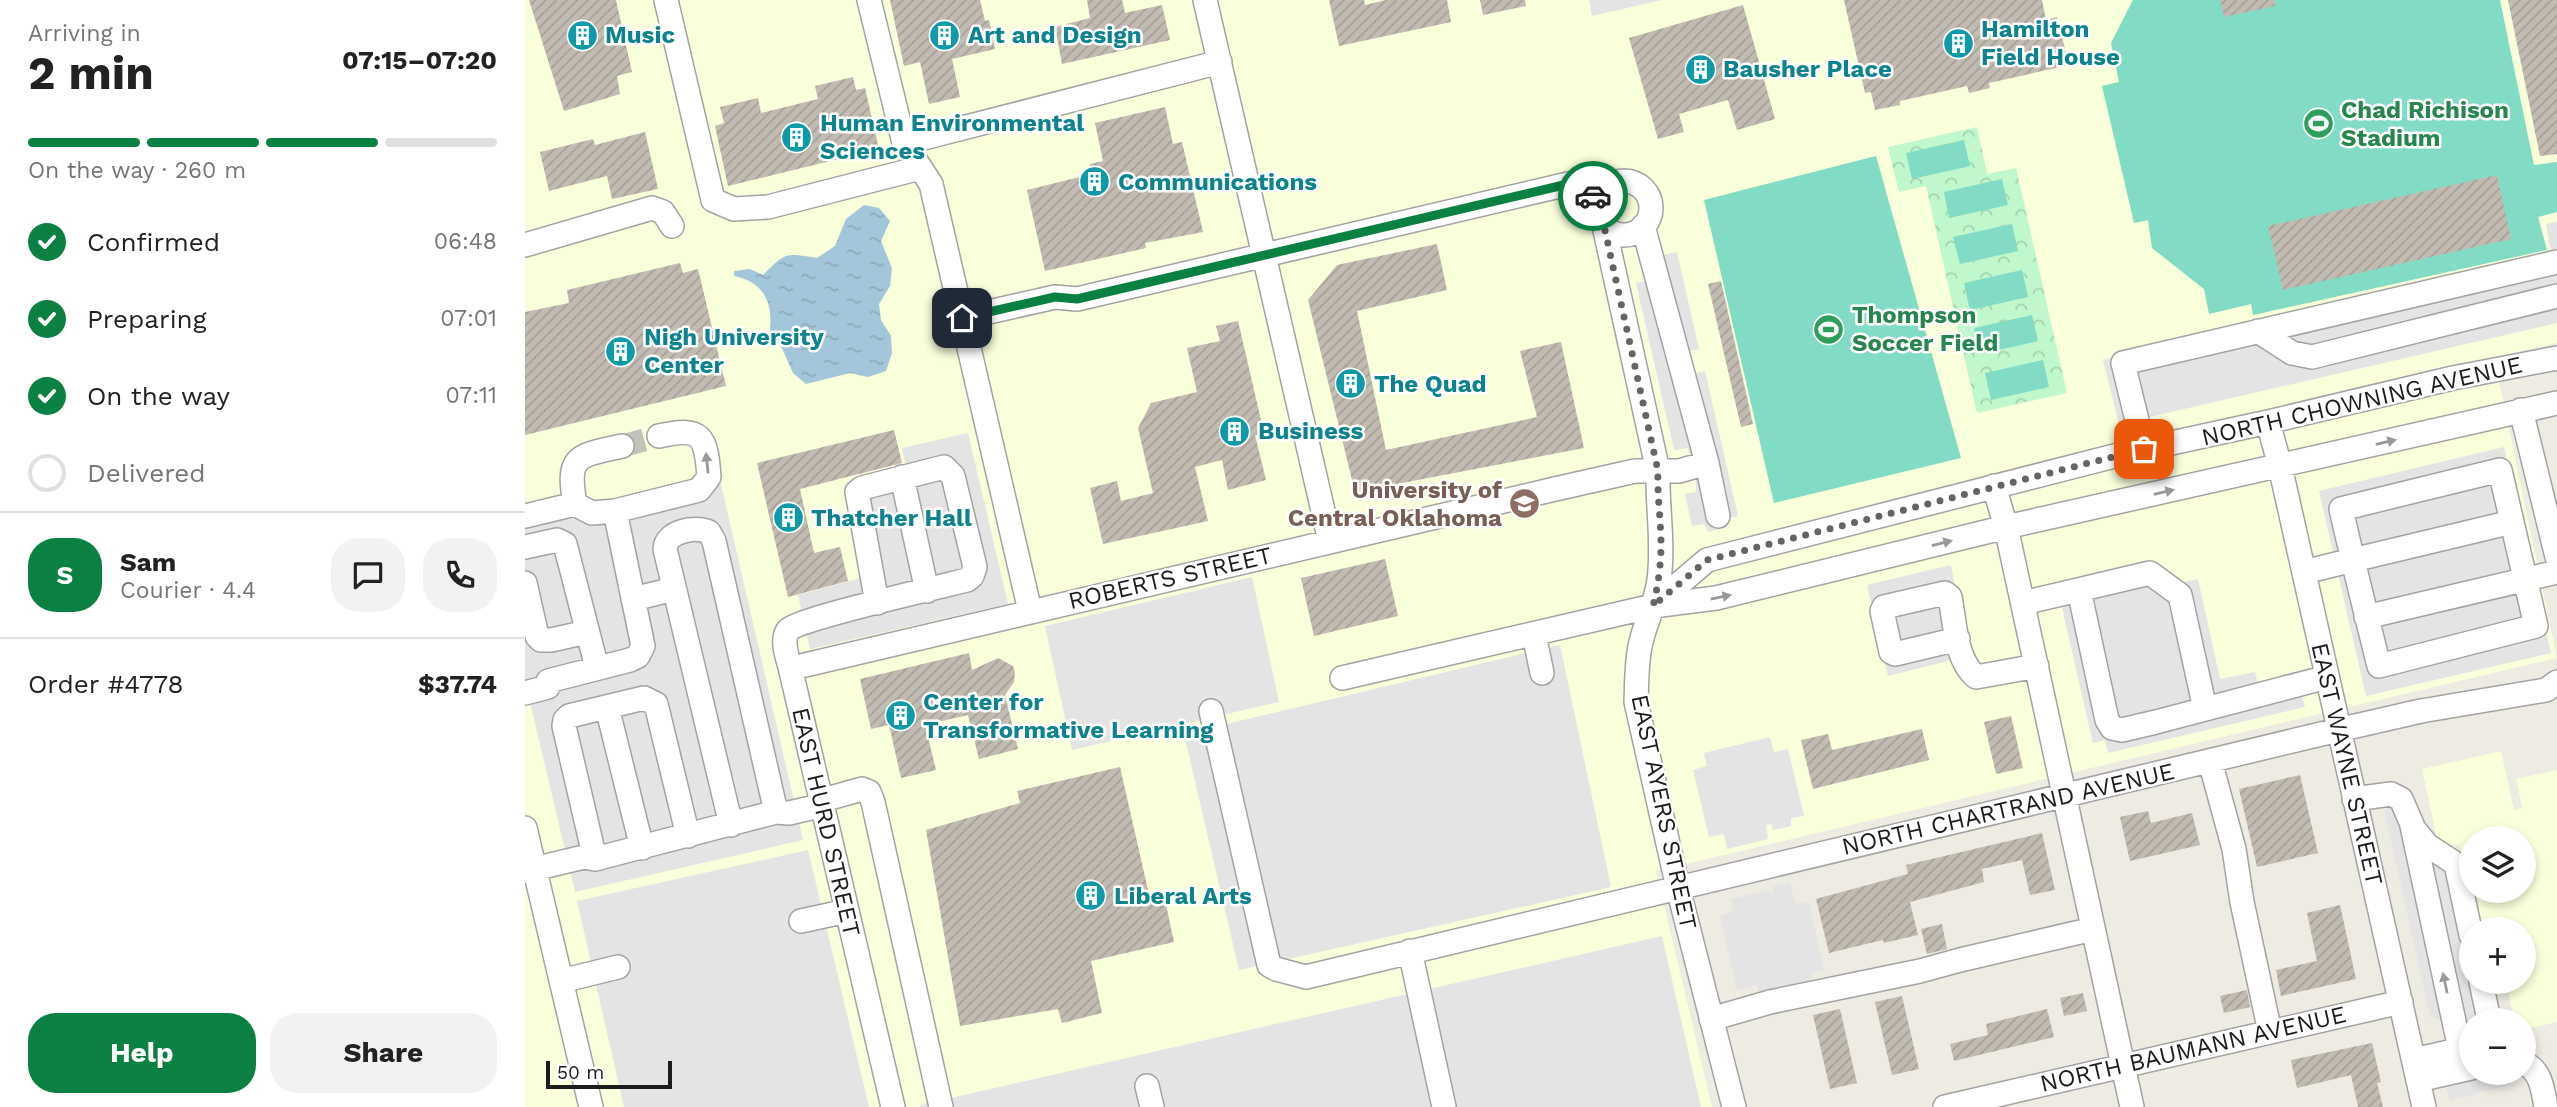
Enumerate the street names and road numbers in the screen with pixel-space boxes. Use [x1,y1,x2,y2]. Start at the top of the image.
street label: NORTH CHOWNING AVENUE [2199,350,2525,452]
street label: ROBERTS STREET [1066,541,1274,615]
street label: EAST WAYNE STREET [2305,640,2389,888]
street label: EAST AYERS STREET [1625,692,1703,932]
street label: EAST HURD STREET [786,705,866,939]
street label: NORTH CHARTRAND AVENUE [1839,757,2177,861]
street label: NORTH BAUMANN AVENUE [2037,1000,2349,1098]

